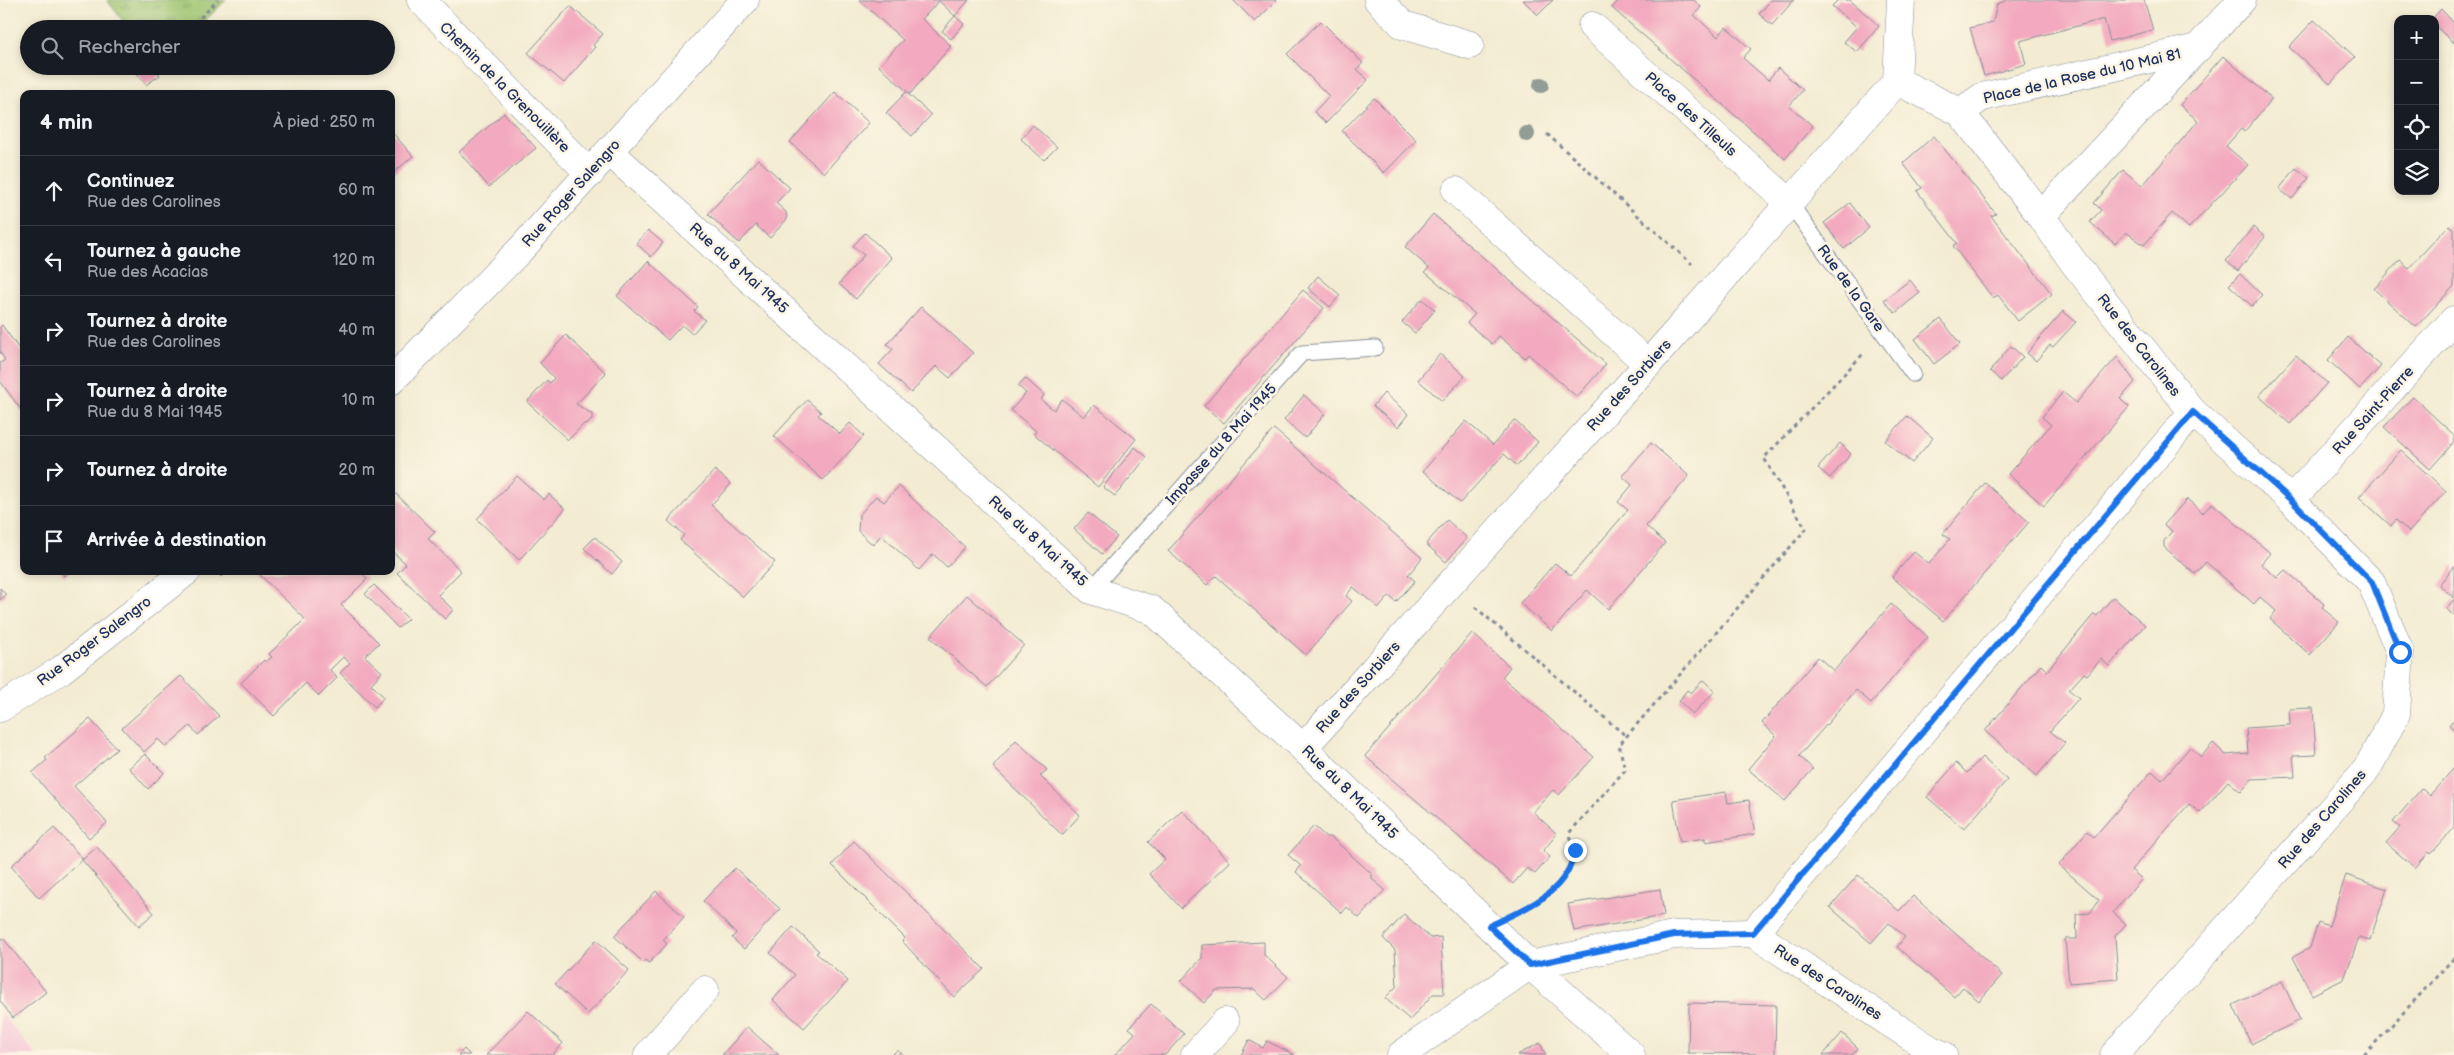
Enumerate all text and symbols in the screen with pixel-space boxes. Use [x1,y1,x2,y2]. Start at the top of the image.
map controls [2394,15,2439,195]
button: + [2394,15,2439,60]
street label: Chemin de la Grenouillère [435,18,574,157]
search box [20,20,395,75]
icon: search [38,34,66,62]
text: Rechercher [78,36,180,59]
street label: Place de la Rose du 10 Mai 81 [1981,44,2183,108]
button: − [2394,60,2439,105]
street label: Place des Tilleuls [1641,68,1741,161]
button: locate [2394,105,2439,150]
text: 4 min [40,110,93,135]
text: À pied · 250 m [273,113,375,132]
street label: Rue Roger Salengro [518,136,625,251]
button: layers [2394,150,2439,195]
text: Continuez [87,170,174,193]
icon: ahead [40,177,68,205]
text: 60 m [338,181,375,200]
text: Rue des Carolines [87,193,221,212]
street label: Rue du 8 Mai 1945 [685,219,792,318]
text: Tournez à gauche [87,240,241,263]
street label: Rue de la Gare [1813,241,1889,336]
icon: left [40,247,68,275]
text: 120 m [332,251,375,270]
text: Rue des Acacias [87,263,208,282]
street label: Rue des Carolines [2093,290,2185,401]
text: Tournez à droite [87,310,228,333]
icon: right [40,317,68,345]
text: 40 m [338,321,375,340]
text: Rue des Carolines [87,333,221,352]
street label: Rue des Sorbiers [1583,335,1676,435]
street label: Rue Saint-Pierre [2329,362,2418,459]
text: Tournez à droite [87,380,228,403]
street label: Impasse du 8 Mai 1945 [1162,380,1281,509]
icon: right [40,387,68,415]
text: 10 m [342,391,375,410]
text: Rue du 8 Mai 1945 [87,403,222,422]
icon: right [40,457,68,485]
text: Tournez à droite [87,459,228,482]
text: 20 m [339,461,375,480]
street label: Rue du 8 Mai 1945 [984,492,1091,591]
icon: arrive [40,527,68,555]
text: Arrivée à destination [87,529,266,552]
street label: Rue Roger Salengro [33,592,155,691]
street label: Rue des Sorbiers [1312,637,1405,737]
route start [2389,641,2412,664]
street label: Rue du 8 Mai 1945 [1297,741,1402,843]
street label: Rue des Carolines [2274,765,2371,873]
route end [1564,839,1587,862]
street label: Rue des Carolines [1770,940,1886,1025]

